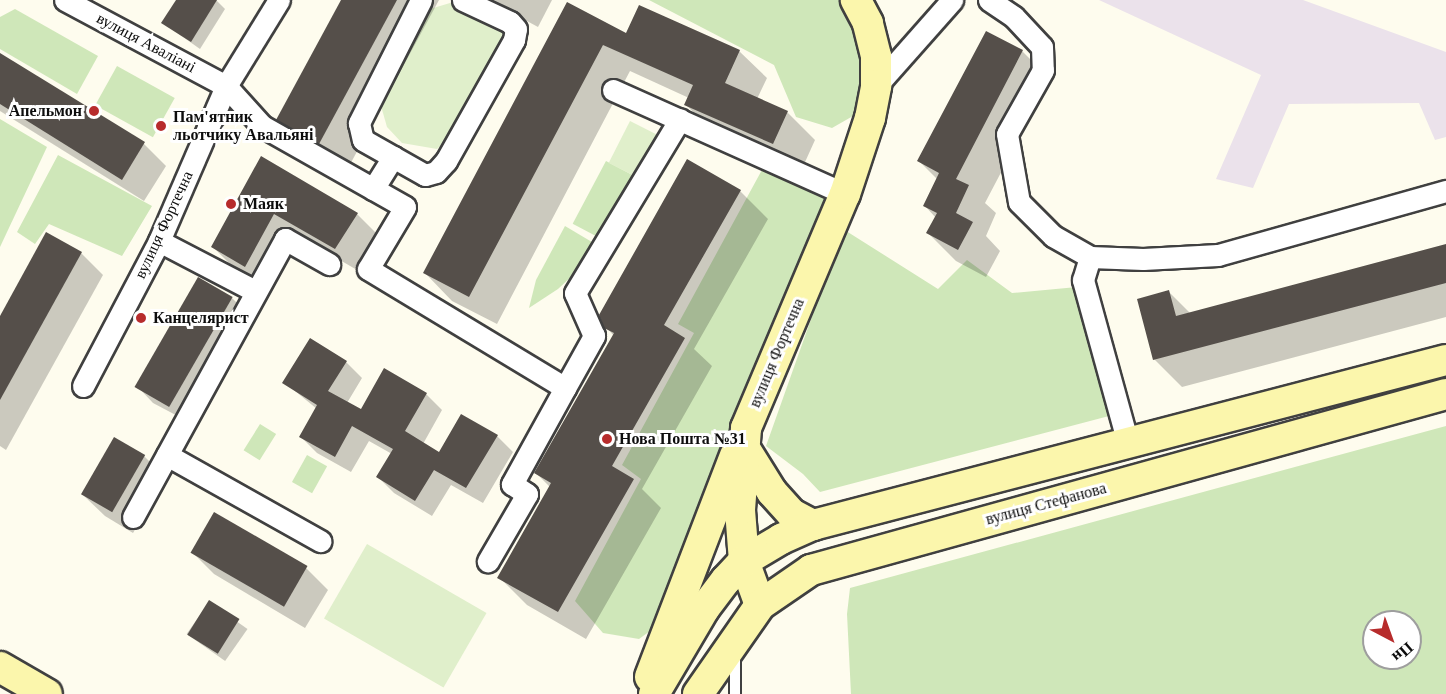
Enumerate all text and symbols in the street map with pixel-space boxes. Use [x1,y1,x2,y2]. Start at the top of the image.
street label: вулиця Аваліані [93,9,199,77]
place label: Апельмон [9,101,82,121]
marker: Апельмон [87,104,101,118]
place label: Пам'ятник льотчику Авальяні [173,107,313,145]
marker: Пам'ятник льотчику Авальяні [154,119,168,133]
street label: вулиця Фортечна [131,168,197,282]
place label: Маяк [243,194,284,214]
marker: Маяк [224,197,238,211]
street label: вулиця Фортечна [745,296,809,410]
place label: Канцелярист [153,308,249,328]
marker: Канцелярист [134,311,148,325]
place label: Нова Пошта №31 [619,429,746,449]
marker: Нова Пошта №31 [600,432,614,446]
street label: вулиця Стефанова [984,479,1108,529]
north arrow [1362,610,1422,670]
text: Пн [1389,639,1417,666]

